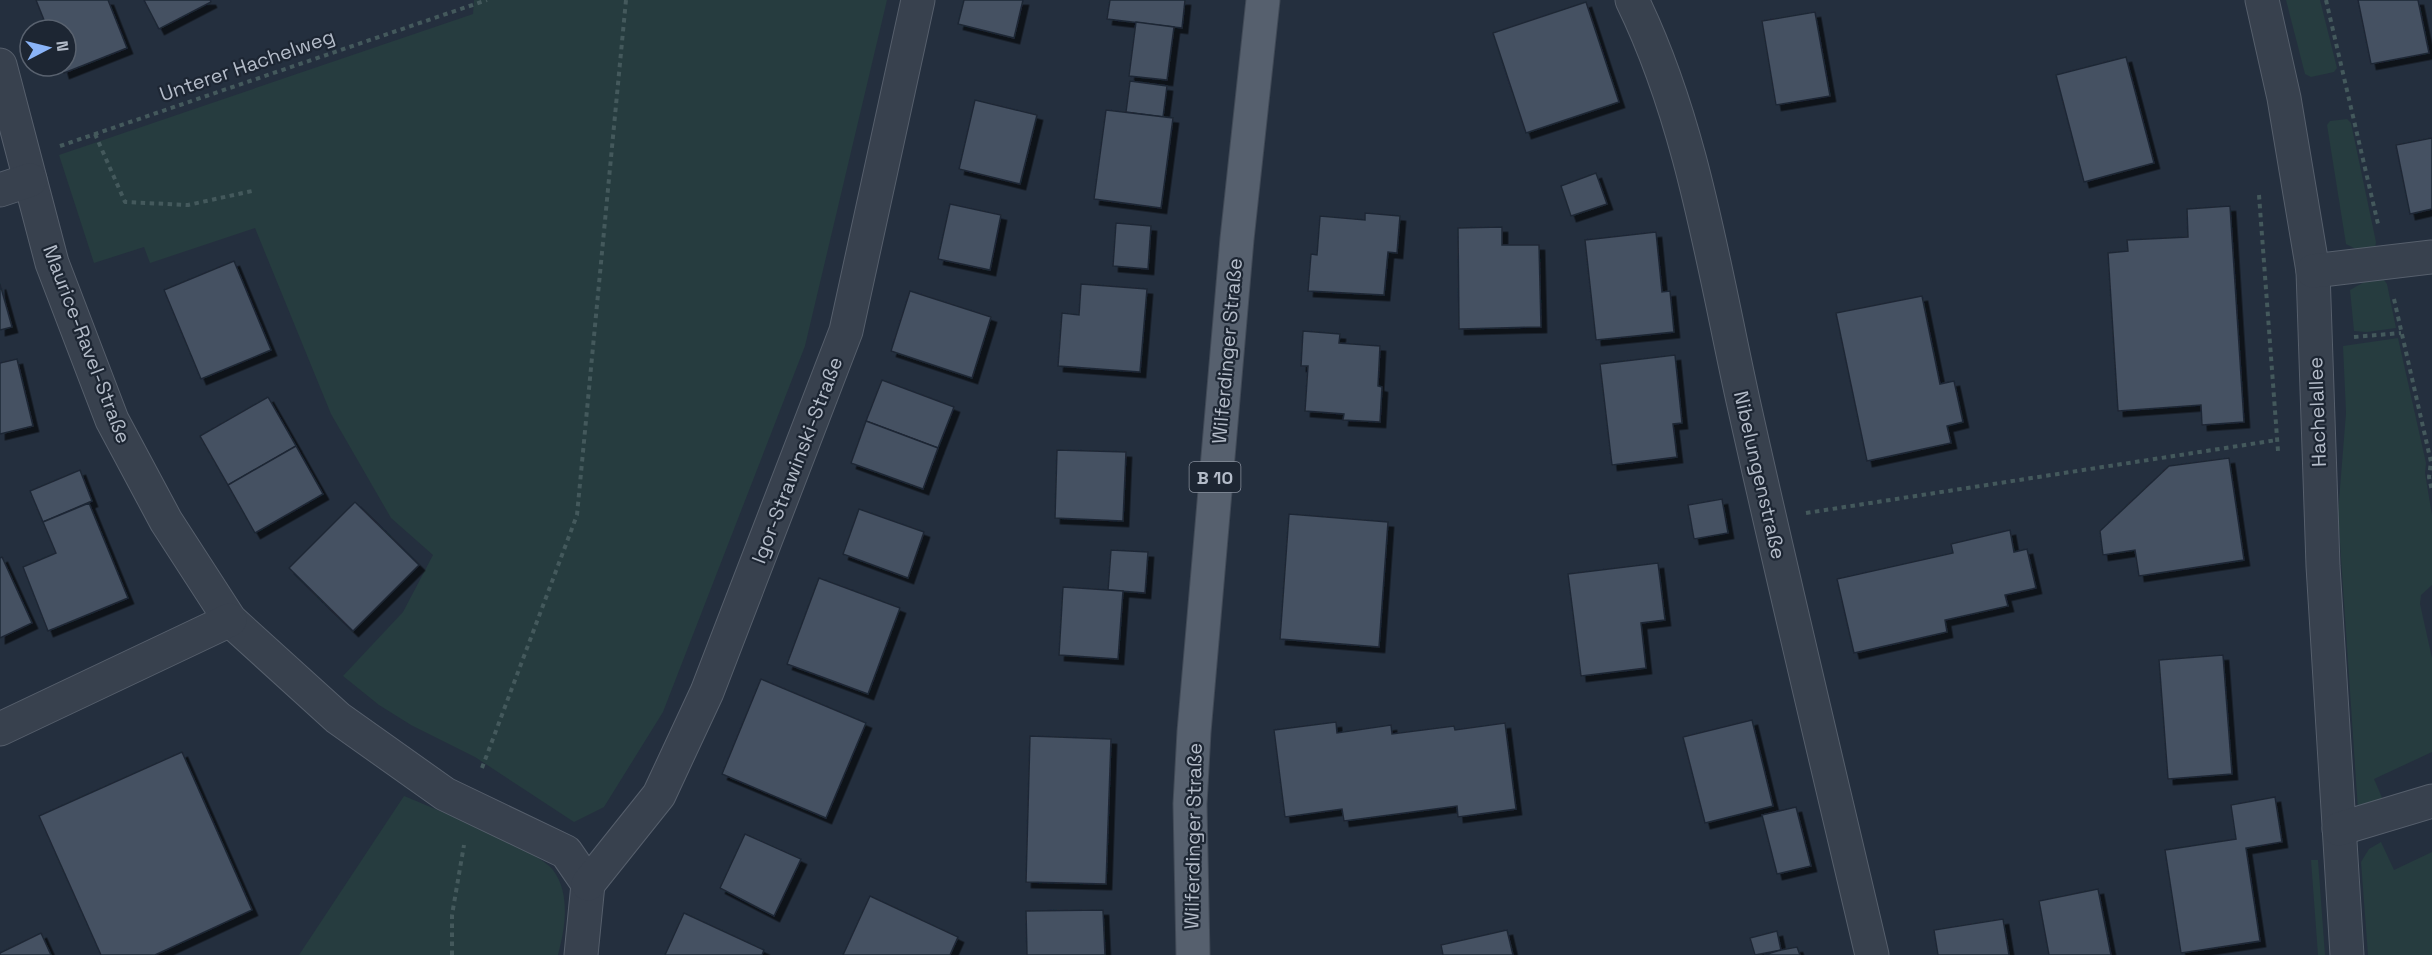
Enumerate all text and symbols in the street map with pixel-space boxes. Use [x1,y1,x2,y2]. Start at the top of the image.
north arrow [18,18,78,78]
street label: Unterer Hachelweg [156,23,338,107]
text: N [51,40,73,53]
street label: Maurice-Ravel-Straße [37,241,137,447]
street label: Wilferdinger Straße [1206,257,1248,445]
street label: Igor-Strawinski-Straße [746,353,848,567]
street label: Hachelallee [2302,356,2332,468]
street label: Nibelungenstraße [1728,388,1792,562]
road number: B 10 [1190,462,1240,492]
street label: Wilferdinger Straße [1178,742,1208,930]

